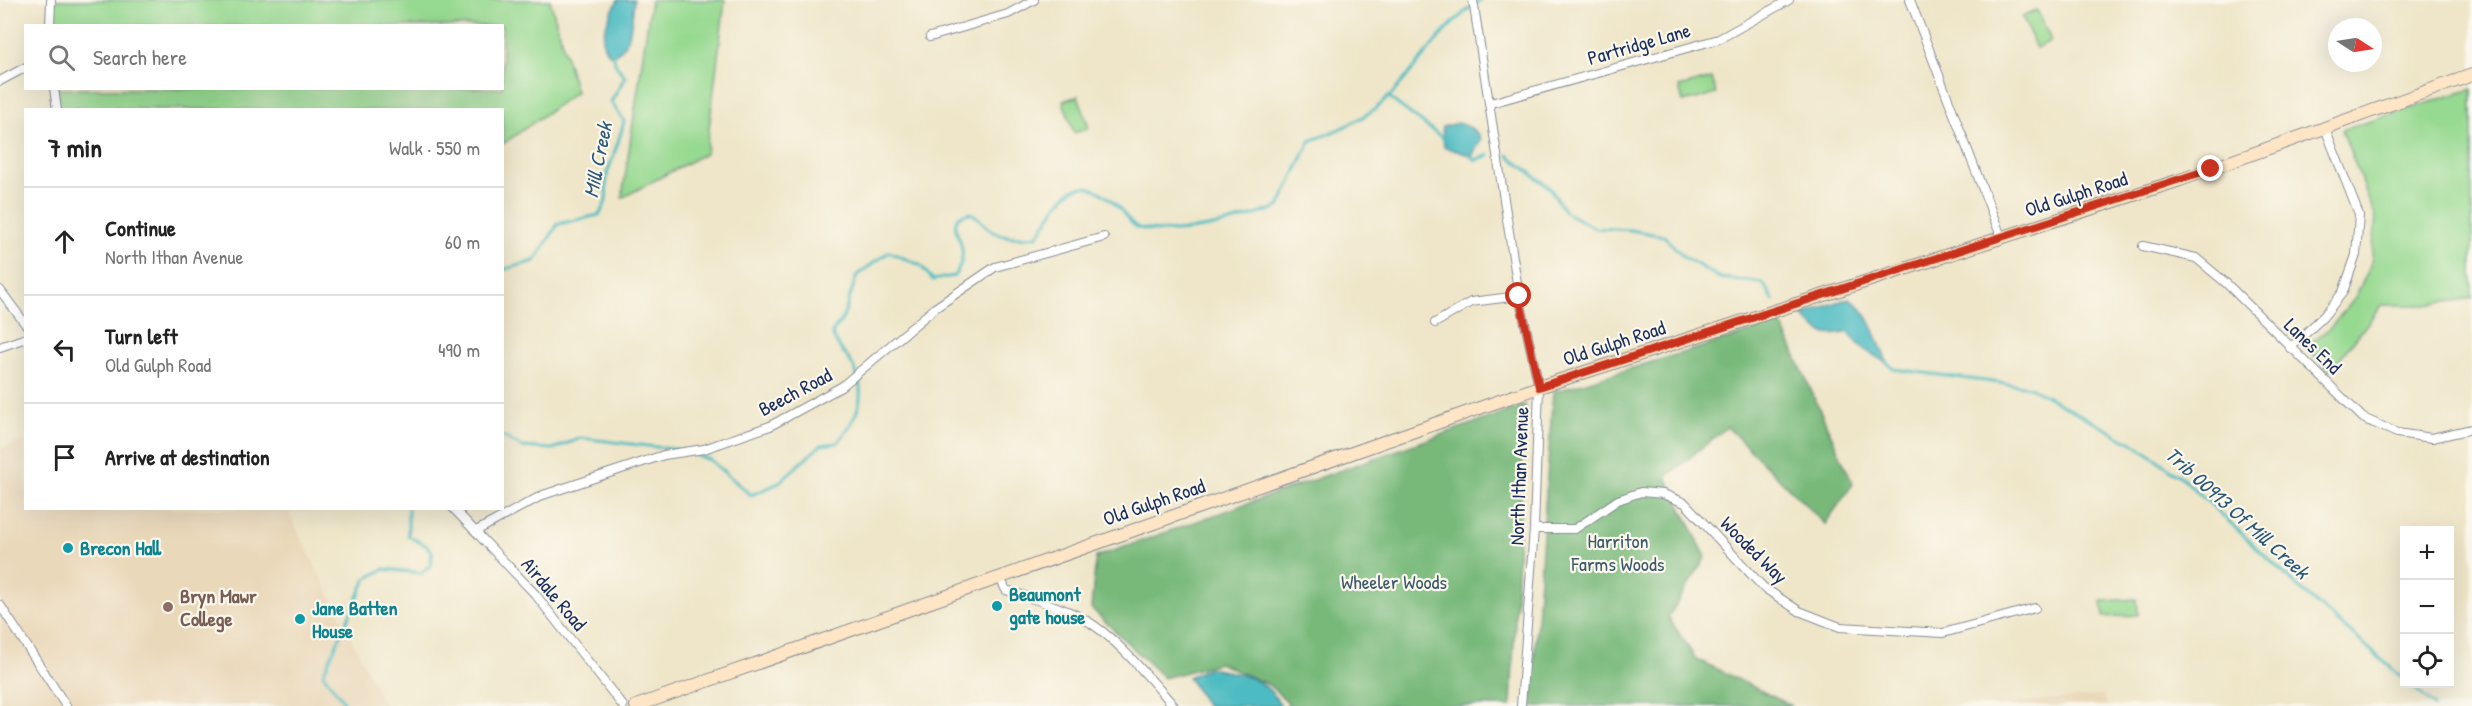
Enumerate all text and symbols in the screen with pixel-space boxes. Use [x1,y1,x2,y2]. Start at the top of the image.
street label: Partridge Lane [1584,16,1693,71]
north arrow [2328,18,2382,72]
search box [24,24,504,90]
icon: search [45,41,78,74]
text: Search here [93,42,187,72]
water label: Mill Creek [576,118,619,200]
text: 7 min [48,130,102,165]
text: Walk · 550 m [389,134,480,161]
route end [2197,155,2223,181]
street label: Old Gulph Road [2021,164,2131,223]
text: Continue [105,213,176,243]
icon: ahead [48,225,81,258]
text: 60 m [445,228,480,255]
text: North Ithan Avenue [105,243,243,270]
route start [1505,282,1531,308]
street label: Lanes End [2279,312,2348,380]
street label: Old Gulph Road [1559,313,1669,372]
text: Turn left [105,321,178,351]
icon: left [48,333,81,366]
text: 490 m [438,336,480,363]
text: Old Gulph Road [105,351,211,378]
street label: Beech Road [753,361,836,422]
street label: North Ithan Avenue [1503,406,1534,546]
water label: Trib 00913 Of Mill Creek [2159,440,2317,587]
icon: arrive [48,441,81,474]
text: Arrive at destination [105,442,270,472]
street label: Old Gulph Road [1099,471,1209,532]
street label: Wooded Way [1715,510,1794,589]
map controls [2400,526,2454,688]
button: + [2400,526,2454,580]
park label: Harriton Farms Woods [1571,527,1665,577]
place label: Brecon Hall [80,534,162,561]
marker: Brecon Hall [61,541,75,555]
street label: Airdale Road [516,551,593,636]
park label: Wheeler Woods [1341,568,1447,595]
place label: Beaumont gate house [1009,580,1085,631]
button: − [2400,580,2454,634]
place label: Bryn Mawr College [180,582,257,633]
place label: Jane Batten House [312,594,398,644]
marker: Beaumont gate house [990,599,1004,613]
marker: Bryn Mawr College [161,600,175,614]
marker: Jane Batten House [293,612,307,626]
button: locate [2400,634,2454,688]

